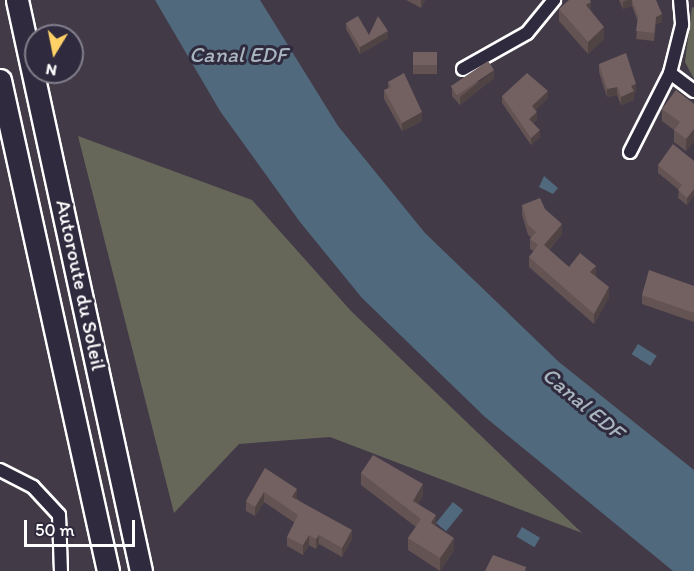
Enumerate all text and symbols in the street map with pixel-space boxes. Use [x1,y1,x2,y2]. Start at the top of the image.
north arrow [24,24,84,84]
water label: Canal EDF [189,42,287,68]
text: N [44,60,58,81]
street label: Autoroute du Soleil [51,197,111,373]
water label: Canal EDF [537,361,629,445]
scale bar [27,508,138,546]
text: 50 m [35,519,75,541]

